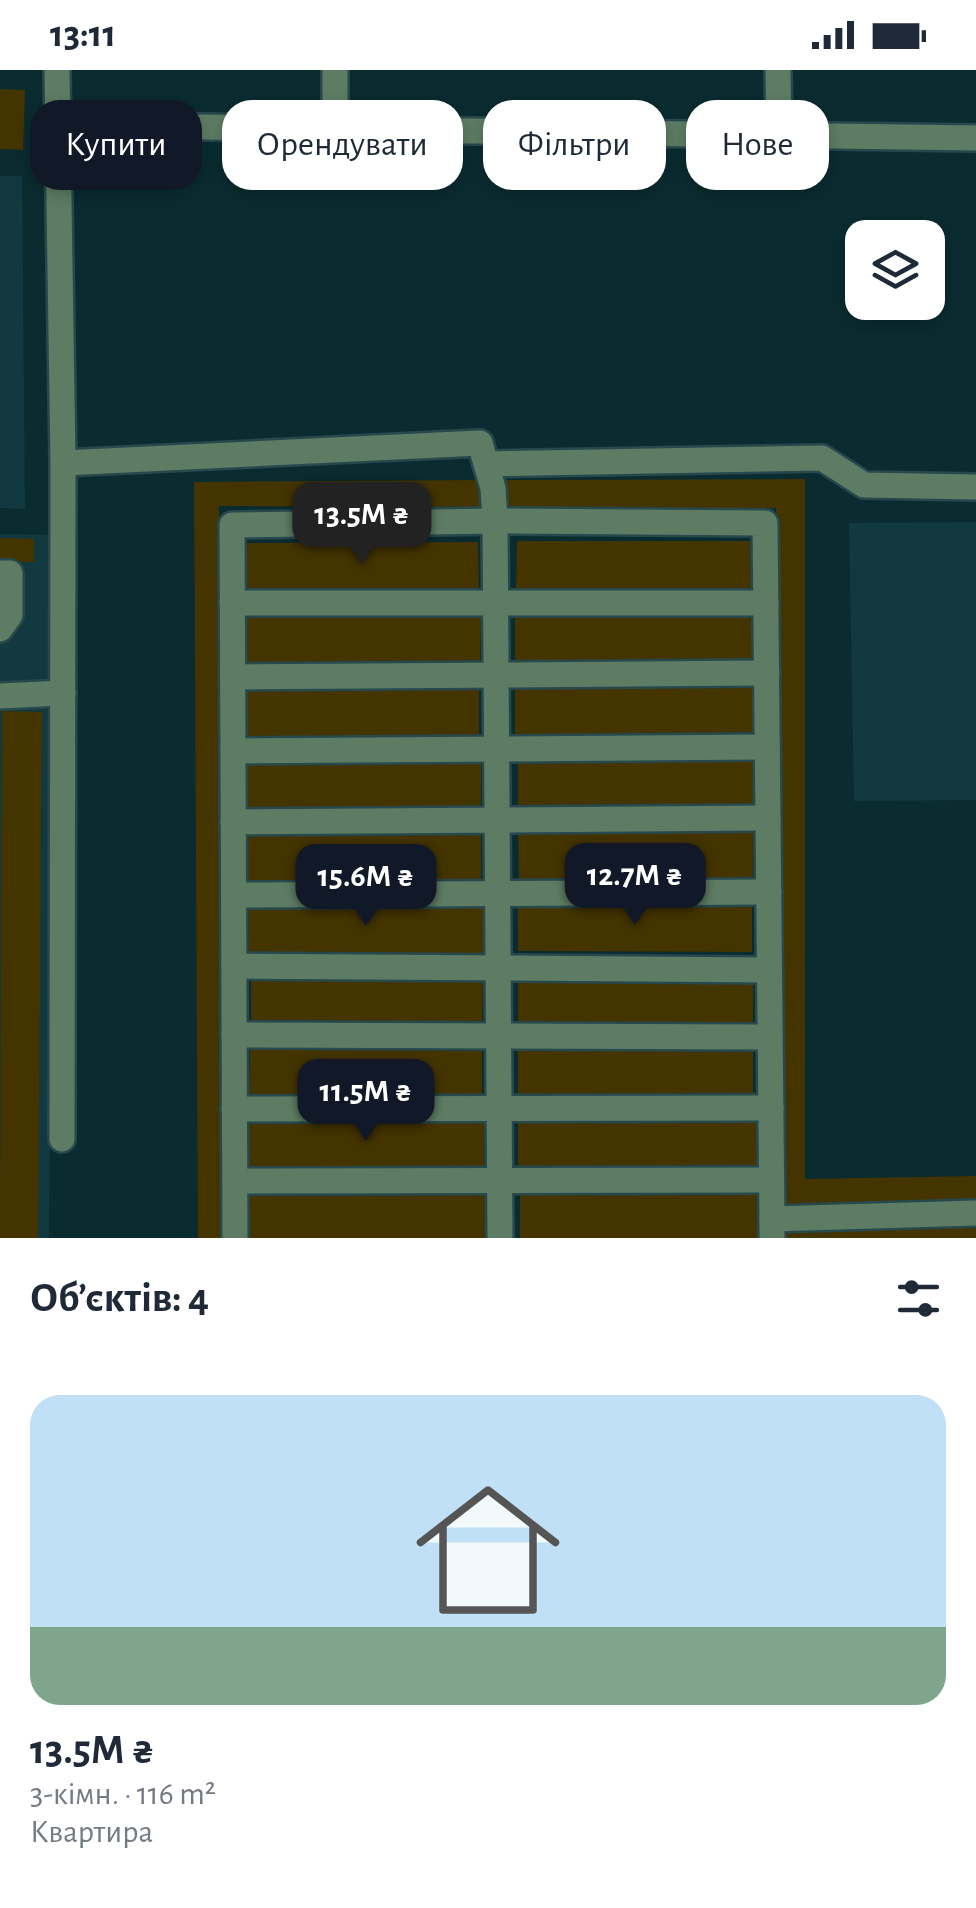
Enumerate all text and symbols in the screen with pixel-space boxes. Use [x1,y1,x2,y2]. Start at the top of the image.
text: 13:11 [50,16,116,54]
chip: Купити [30,100,202,190]
chip: Орендувати [222,100,463,190]
chip: Фільтри [483,100,666,190]
chip: Нове [686,100,829,190]
map controls [845,220,945,320]
button: layers [845,220,945,320]
pin: 13.5M ₴ [270,482,454,567]
text: 13.5M ₴ [314,498,410,530]
pin: 12.7M ₴ [543,843,727,928]
pin: 15.6M ₴ [274,844,458,929]
text: 12.7M ₴ [587,859,683,891]
text: 15.6M ₴ [318,860,414,892]
pin: 11.5M ₴ [274,1059,458,1144]
text: 11.5M ₴ [320,1075,413,1107]
icon: filters [891,1271,946,1326]
text: Об’єктів: 4 [30,1277,209,1319]
icon: home [398,1460,578,1640]
text: 13.5M ₴ [30,1729,155,1771]
text: 3-кімн. · 116 m² [30,1778,216,1810]
text: Квартира [30,1816,153,1848]

